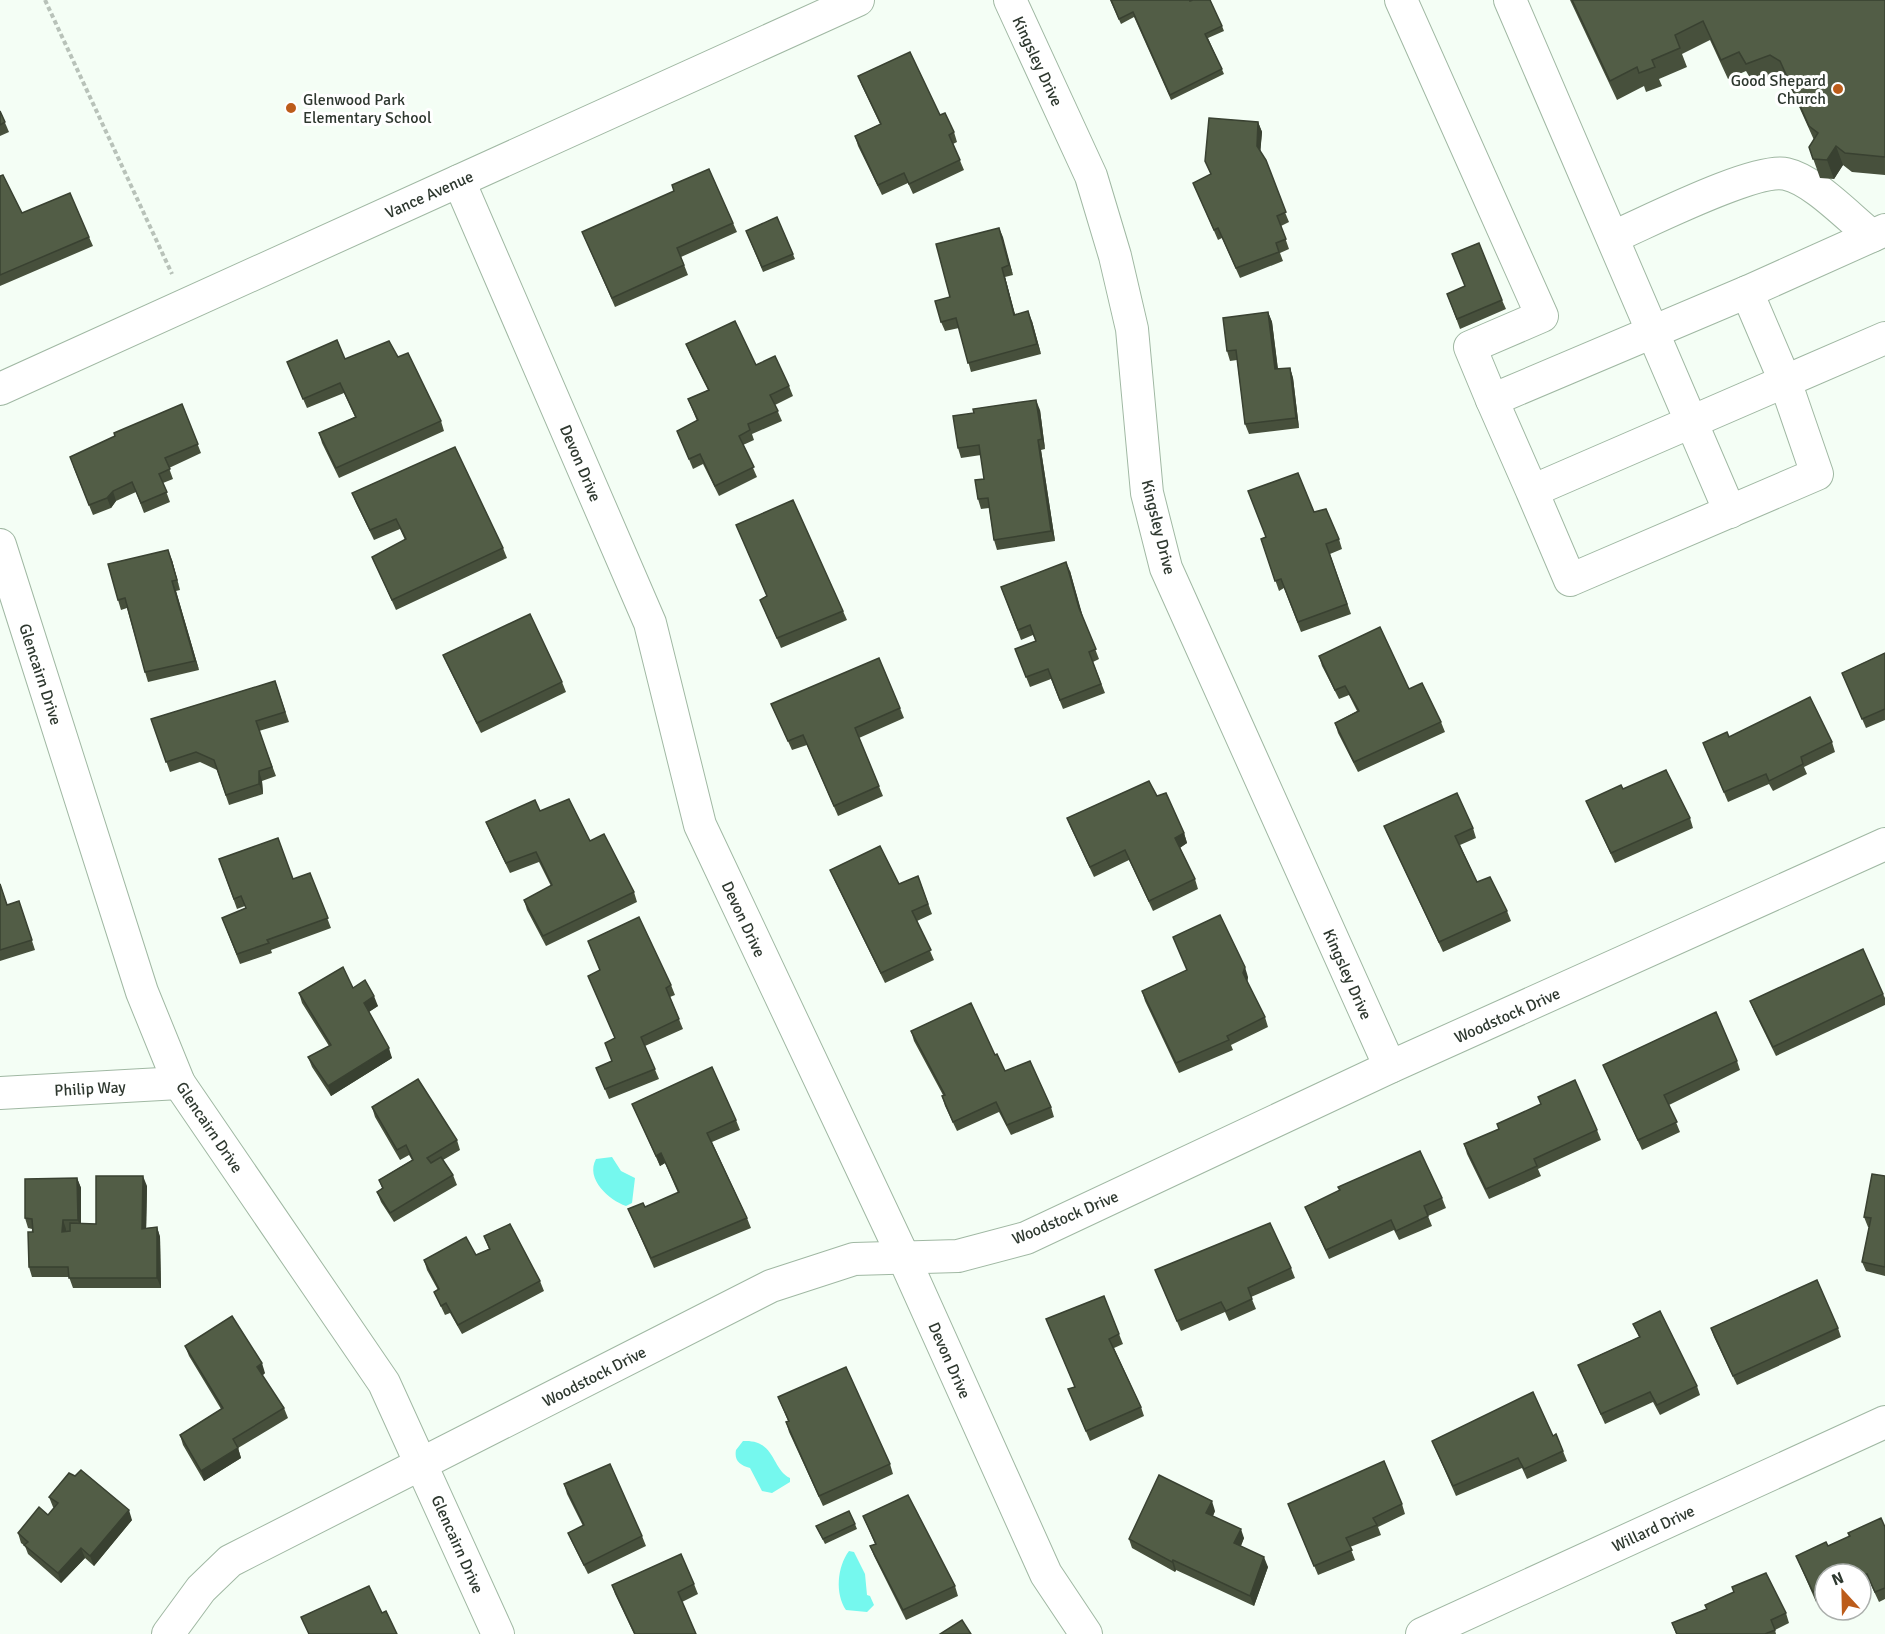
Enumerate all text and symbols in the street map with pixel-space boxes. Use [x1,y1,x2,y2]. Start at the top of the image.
street label: Kingsley Drive [1007,13,1067,110]
place label: Good Shepard Church [1731,71,1826,109]
marker: Good Shepard Church [1831,82,1845,96]
place label: Glenwood Park Elementary School [303,90,432,128]
marker: Glenwood Park Elementary School [284,101,298,115]
street label: Vance Avenue [382,167,477,223]
street label: Devon Drive [555,422,605,505]
street label: Kingsley Drive [1137,478,1179,577]
street label: Glencairn Drive [14,621,66,728]
street label: Devon Drive [717,878,769,961]
street label: Kingsley Drive [1318,926,1376,1023]
street label: Woodstock Drive [1451,984,1563,1048]
street label: Philip Way [54,1077,127,1101]
street label: Glencairn Drive [171,1078,247,1177]
street label: Woodstock Drive [1009,1186,1122,1249]
street label: Devon Drive [923,1319,975,1402]
street label: Woodstock Drive [539,1342,650,1412]
street label: Glencairn Drive [426,1492,488,1597]
street label: Willard Drive [1609,1501,1698,1557]
north arrow [1813,1562,1873,1622]
text: N [1829,1568,1847,1590]

